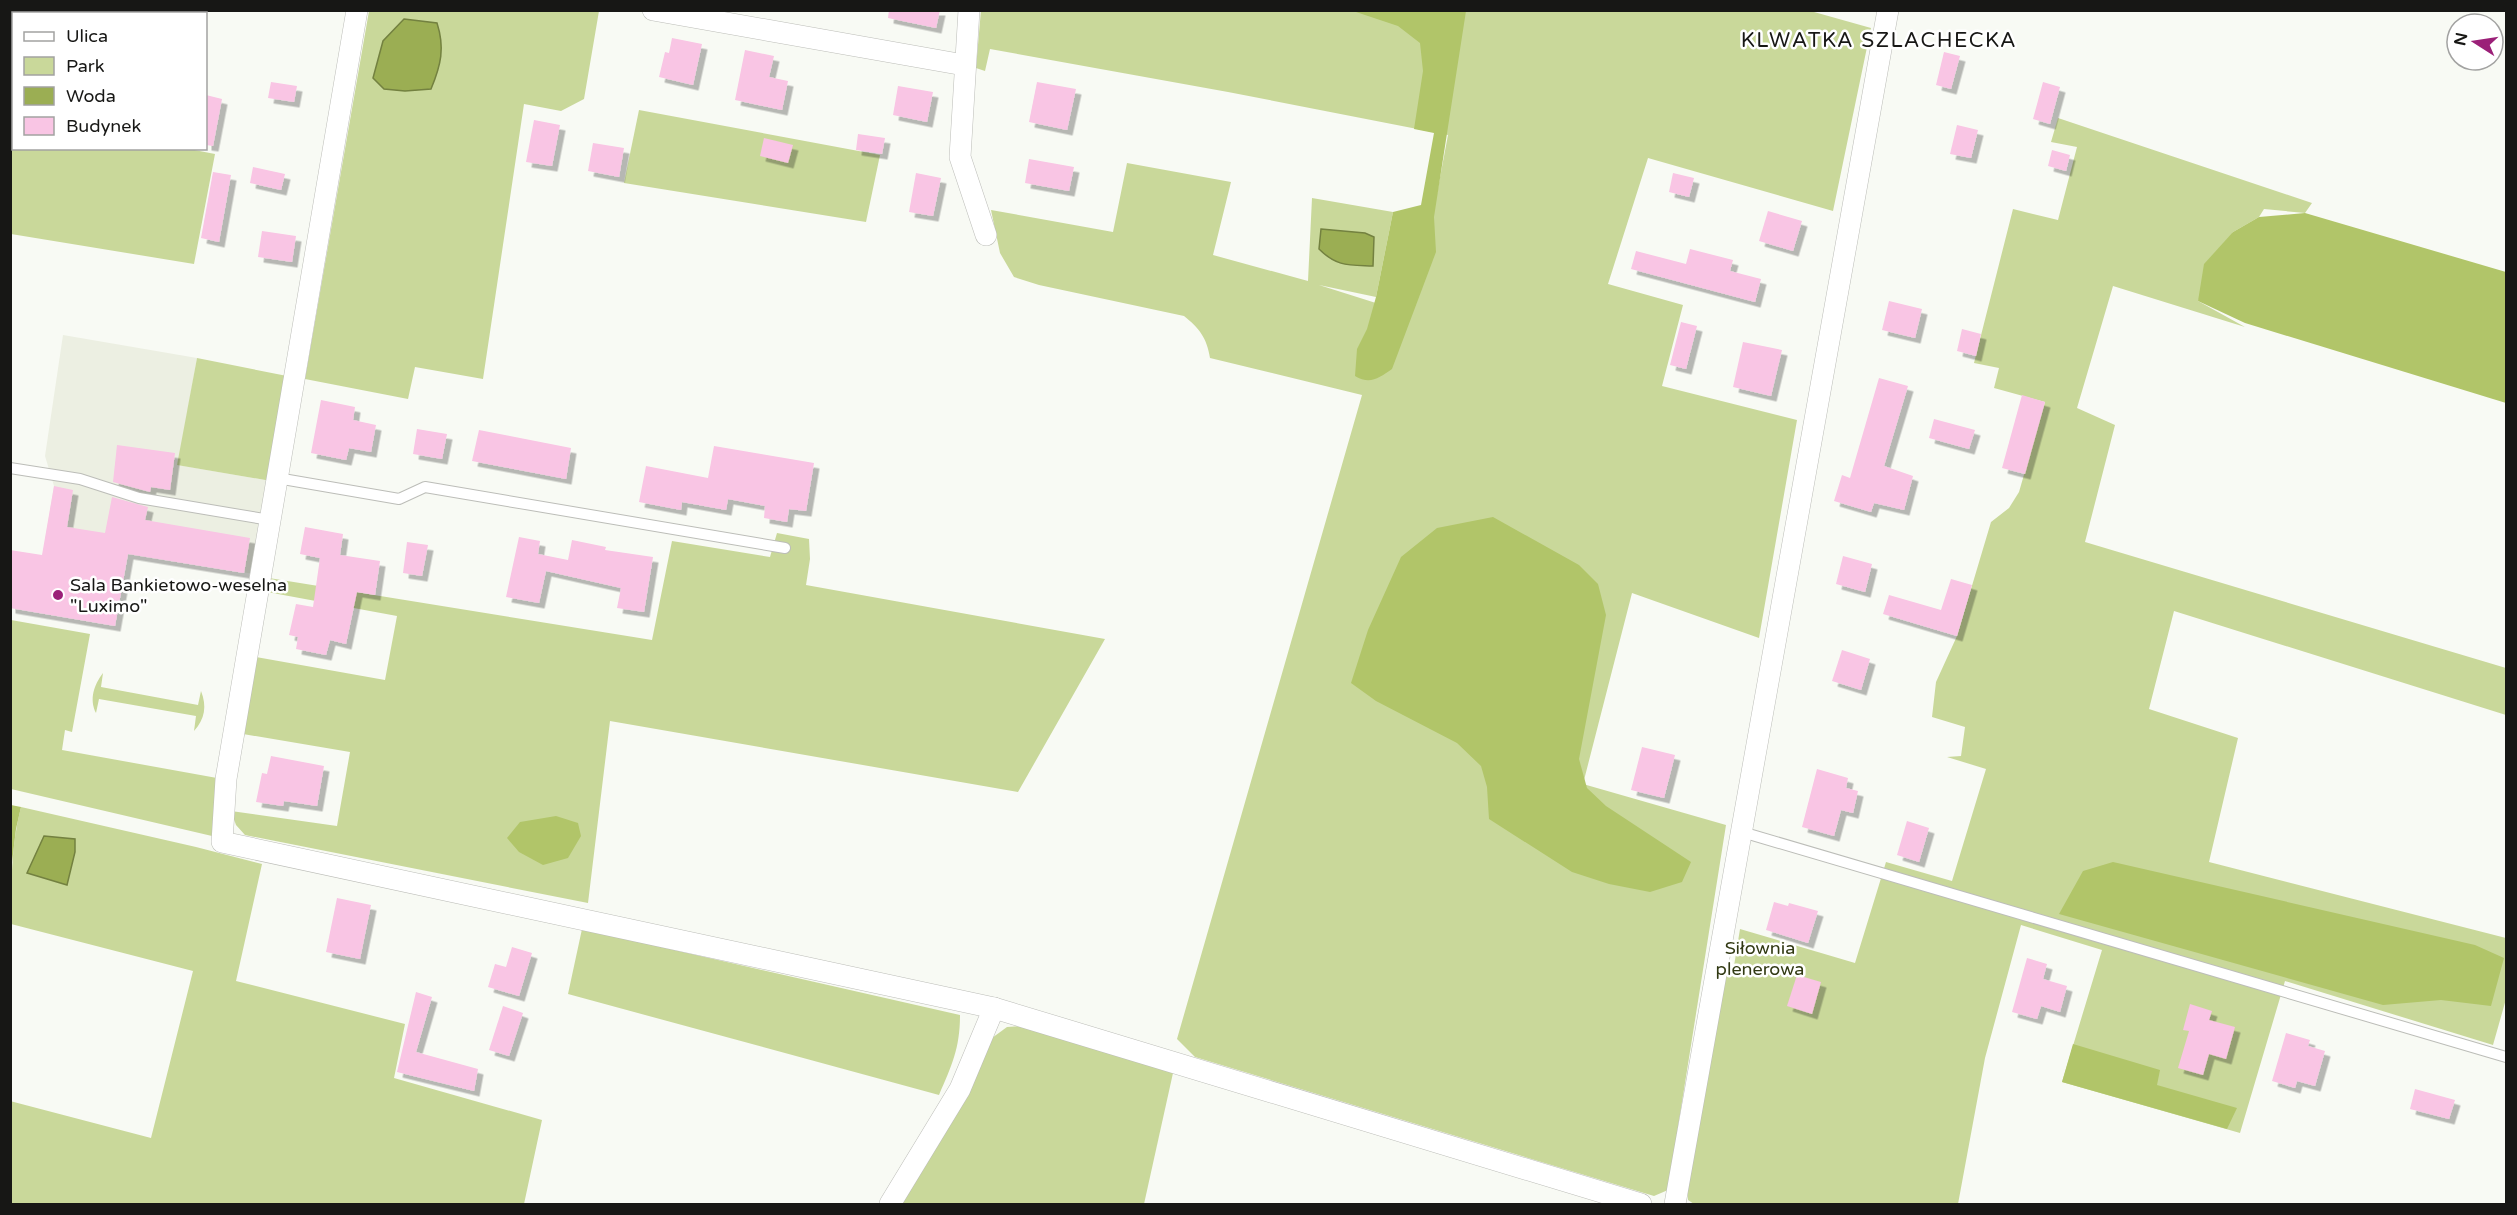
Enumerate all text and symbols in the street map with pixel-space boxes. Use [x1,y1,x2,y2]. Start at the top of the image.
legend [12,12,207,150]
north arrow [2445,12,2505,72]
text: Ulica [66,25,108,47]
district label: KLWATKA SZLACHECKA [1741,28,2017,53]
text: N [2450,31,2472,47]
text: Park [66,55,105,77]
text: Woda [66,85,116,107]
text: Budynek [66,115,141,137]
place label: Sala Bankietowo-weselna "Luximo" [70,574,287,617]
marker: Sala Bankietowo-weselna "Luximo" [51,588,65,602]
park label: Siłownia plenerowa [1716,937,1804,980]

